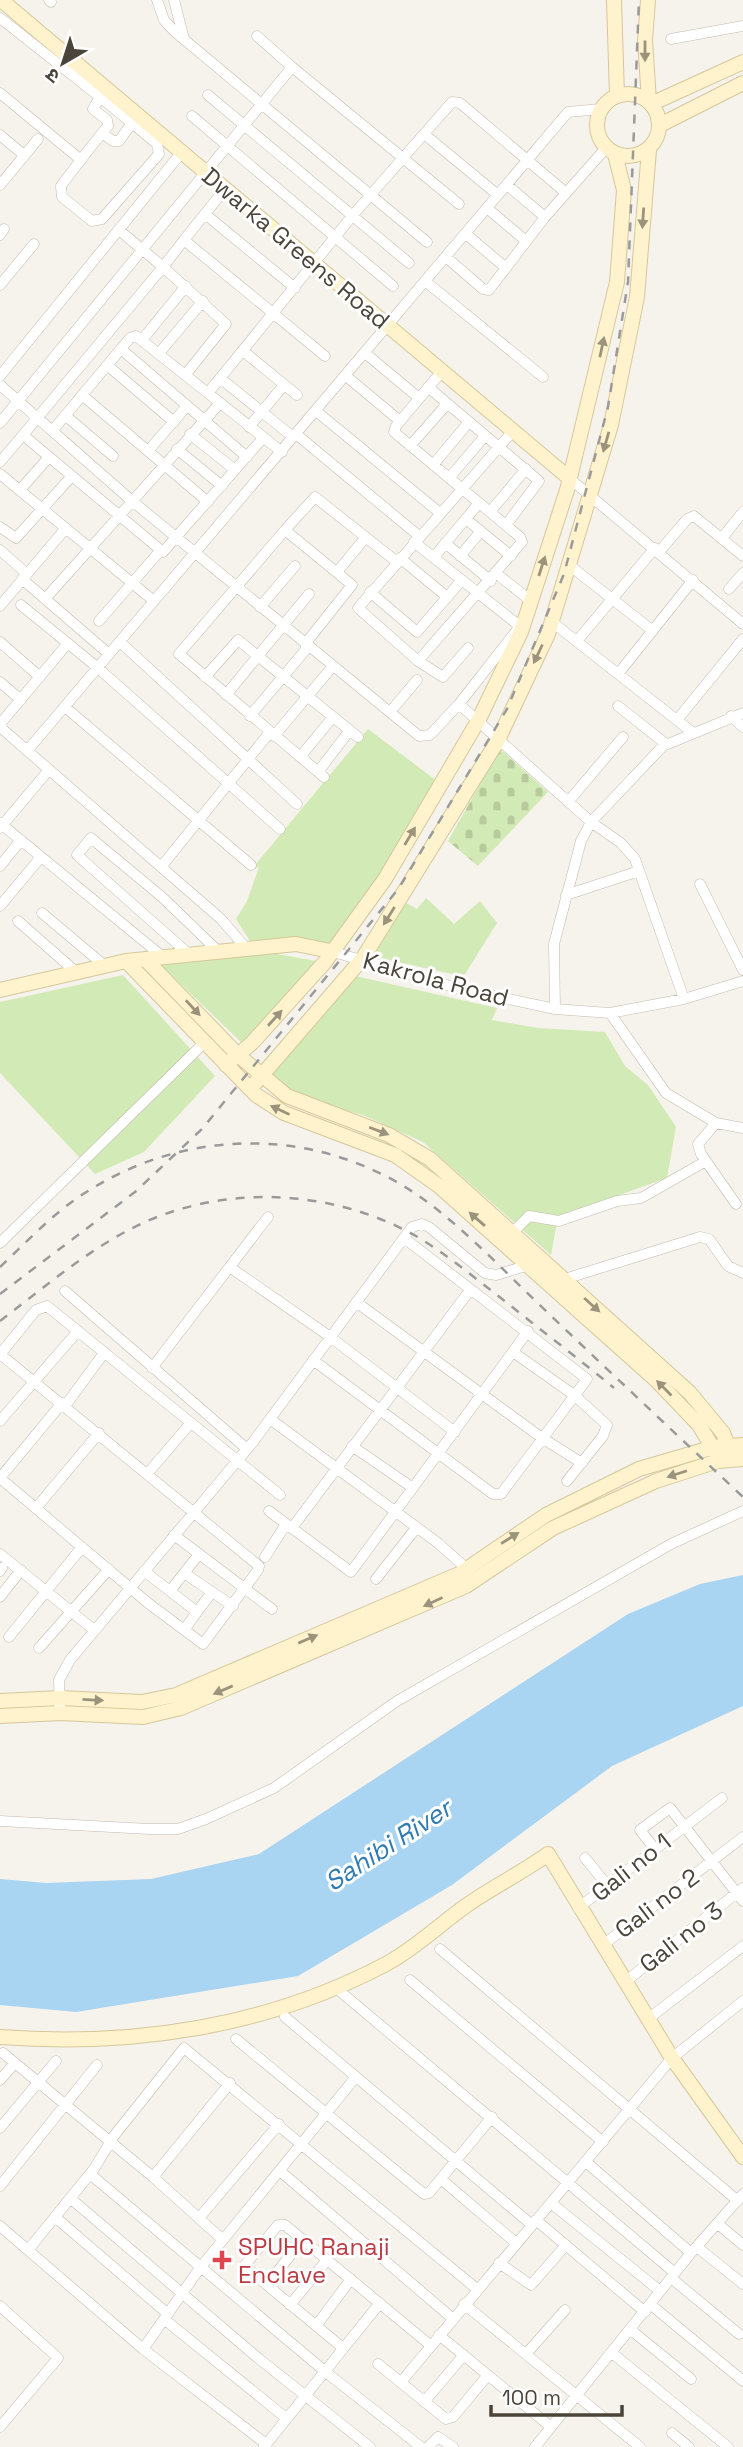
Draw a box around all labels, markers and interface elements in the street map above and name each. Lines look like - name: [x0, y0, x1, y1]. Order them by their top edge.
- north arrow: [28, 28, 98, 98]
- one-way arrow: [639, 40, 651, 62]
- text: उ: [40, 62, 65, 89]
- street label: Dwarka Greens Road: [196, 160, 396, 336]
- one-way arrow: [637, 207, 648, 229]
- one-way arrow: [597, 336, 608, 358]
- one-way arrow: [601, 432, 611, 453]
- one-way arrow: [538, 556, 548, 577]
- one-way arrow: [533, 644, 544, 665]
- one-way arrow: [404, 826, 417, 845]
- one-way arrow: [383, 906, 396, 925]
- street label: Kakrola Road: [360, 945, 512, 1013]
- one-way arrow: [185, 999, 201, 1016]
- one-way arrow: [267, 1009, 283, 1027]
- one-way arrow: [270, 1104, 290, 1116]
- one-way arrow: [368, 1126, 389, 1137]
- one-way arrow: [468, 1211, 486, 1227]
- one-way arrow: [583, 1297, 601, 1313]
- one-way arrow: [656, 1380, 672, 1397]
- one-way arrow: [666, 1469, 687, 1480]
- one-way arrow: [501, 1531, 520, 1544]
- one-way arrow: [423, 1596, 443, 1608]
- one-way arrow: [298, 1634, 319, 1645]
- one-way arrow: [213, 1685, 234, 1696]
- one-way arrow: [82, 1694, 104, 1705]
- water label: Sahibi River: [318, 1790, 461, 1899]
- street label: Gali no 1: [585, 1826, 677, 1908]
- street label: Gali no 2: [609, 1861, 705, 1945]
- street label: Gali no 3: [633, 1895, 729, 1979]
- place label: SPUHC Ranaji Enclave: [238, 2231, 390, 2290]
- marker: SPUHC Ranaji Enclave: [212, 2250, 232, 2270]
- scale bar: [491, 2374, 622, 2418]
- text: 100 m: [502, 2384, 561, 2411]

